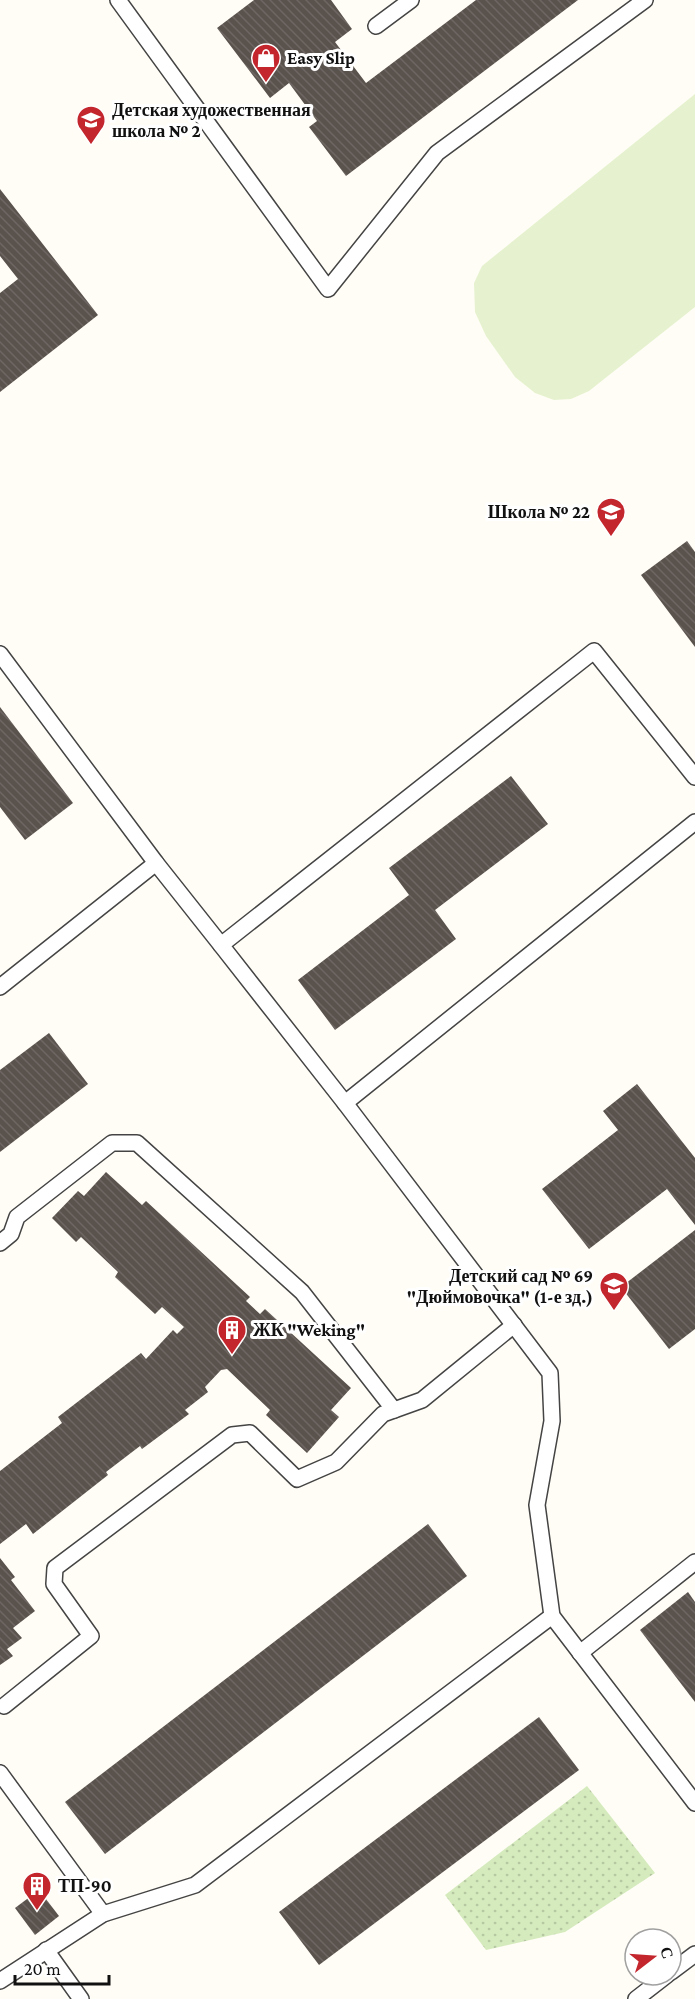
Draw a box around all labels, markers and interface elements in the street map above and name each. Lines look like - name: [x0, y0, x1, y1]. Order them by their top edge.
- shop icon: Easy Slip: [250, 42, 282, 84]
- place label: Easy Slip: [287, 48, 355, 68]
- place label: Детская художественная школа № 2: [112, 100, 311, 141]
- school or university icon: Детская художественная школа № 2: [75, 104, 107, 146]
- school or university icon: Школа № 22: [595, 496, 627, 538]
- place label: Школа № 22: [488, 502, 590, 522]
- place label: Детский сад № 69 "Дюймовочка" (1-е зд.): [407, 1266, 593, 1308]
- school or university icon: Детский сад № 69 "Дюймовочка" (1-е зд.): [598, 1270, 630, 1312]
- building icon: ЖК "Weking": [216, 1314, 248, 1356]
- place label: ЖК "Weking": [253, 1320, 365, 1340]
- building icon: ТП-90: [21, 1870, 53, 1912]
- place label: ТП-90: [58, 1876, 112, 1896]
- north arrow: [623, 1927, 683, 1987]
- text: С: [657, 1945, 677, 1961]
- scale bar: [15, 1948, 110, 1986]
- text: 20 m: [24, 1959, 61, 1979]

